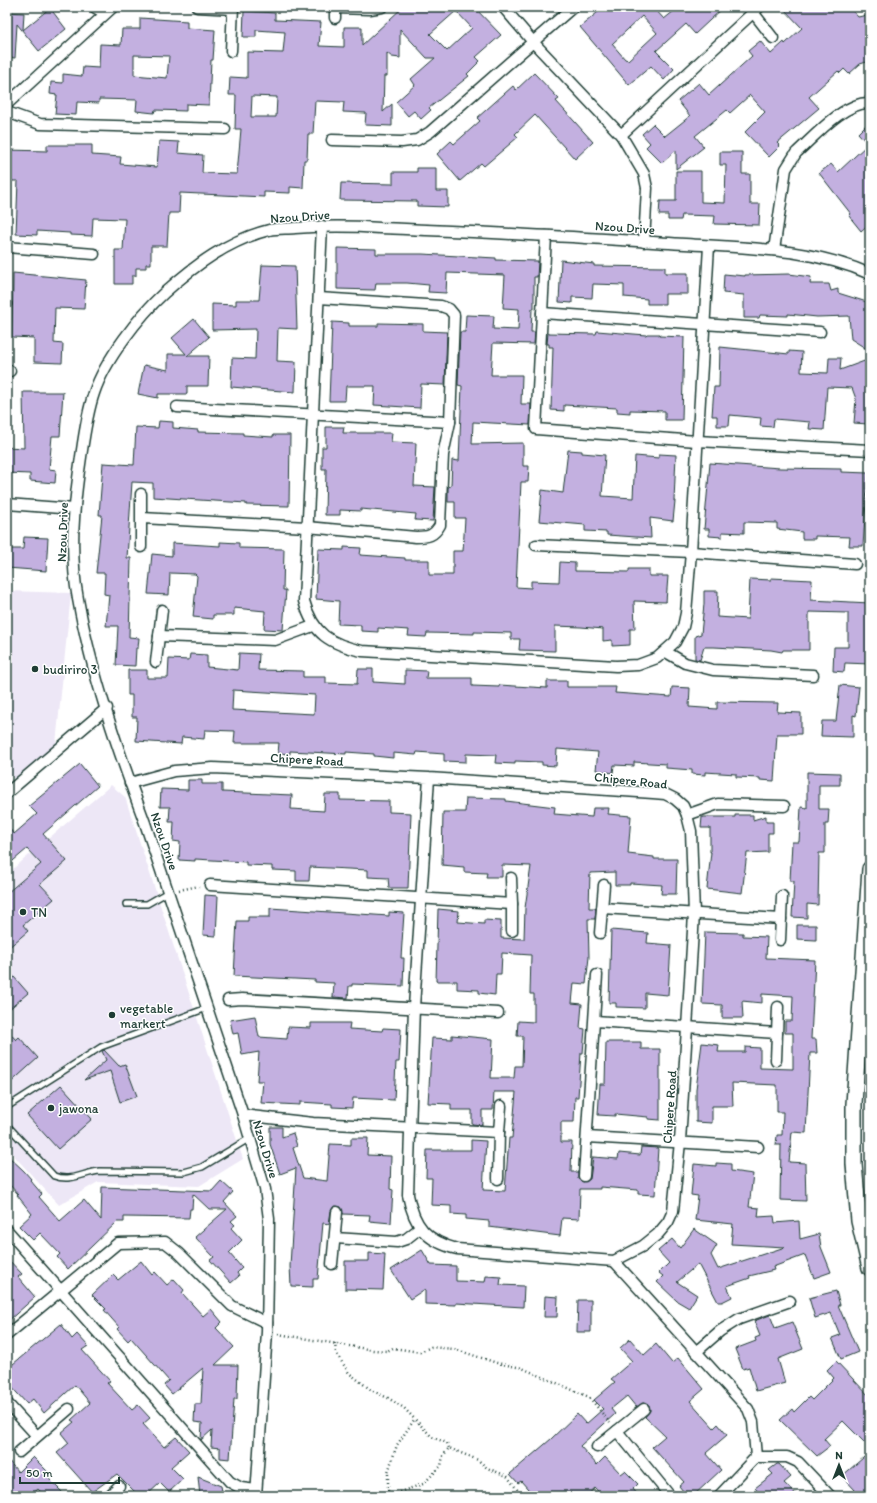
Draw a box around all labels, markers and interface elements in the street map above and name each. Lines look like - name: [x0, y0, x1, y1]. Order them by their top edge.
- street label: Nzou Drive: [270, 207, 331, 226]
- street label: Nzou Drive: [594, 218, 655, 237]
- street label: Nzou Drive: [54, 502, 71, 562]
- place label: budiriro 3: [43, 662, 98, 677]
- marker: budiriro 3: [30, 664, 40, 674]
- street label: Chipere Road: [270, 750, 344, 769]
- street label: Chipere Road: [594, 769, 668, 792]
- street label: Nzou Drive: [148, 810, 181, 872]
- place label: TN: [31, 905, 47, 920]
- marker: TN: [18, 907, 28, 917]
- place label: vegetable markert: [120, 1001, 173, 1031]
- marker: vegetable markert: [107, 1010, 117, 1020]
- street label: Chipere Road: [659, 1070, 680, 1144]
- place label: jawona: [58, 1101, 99, 1116]
- marker: jawona: [46, 1103, 56, 1113]
- street label: Nzou Drive: [250, 1118, 281, 1180]
- north arrow: [819, 1445, 859, 1485]
- text: N: [835, 1449, 843, 1462]
- scale bar: [20, 1459, 119, 1485]
- text: 50 m: [26, 1466, 52, 1480]

